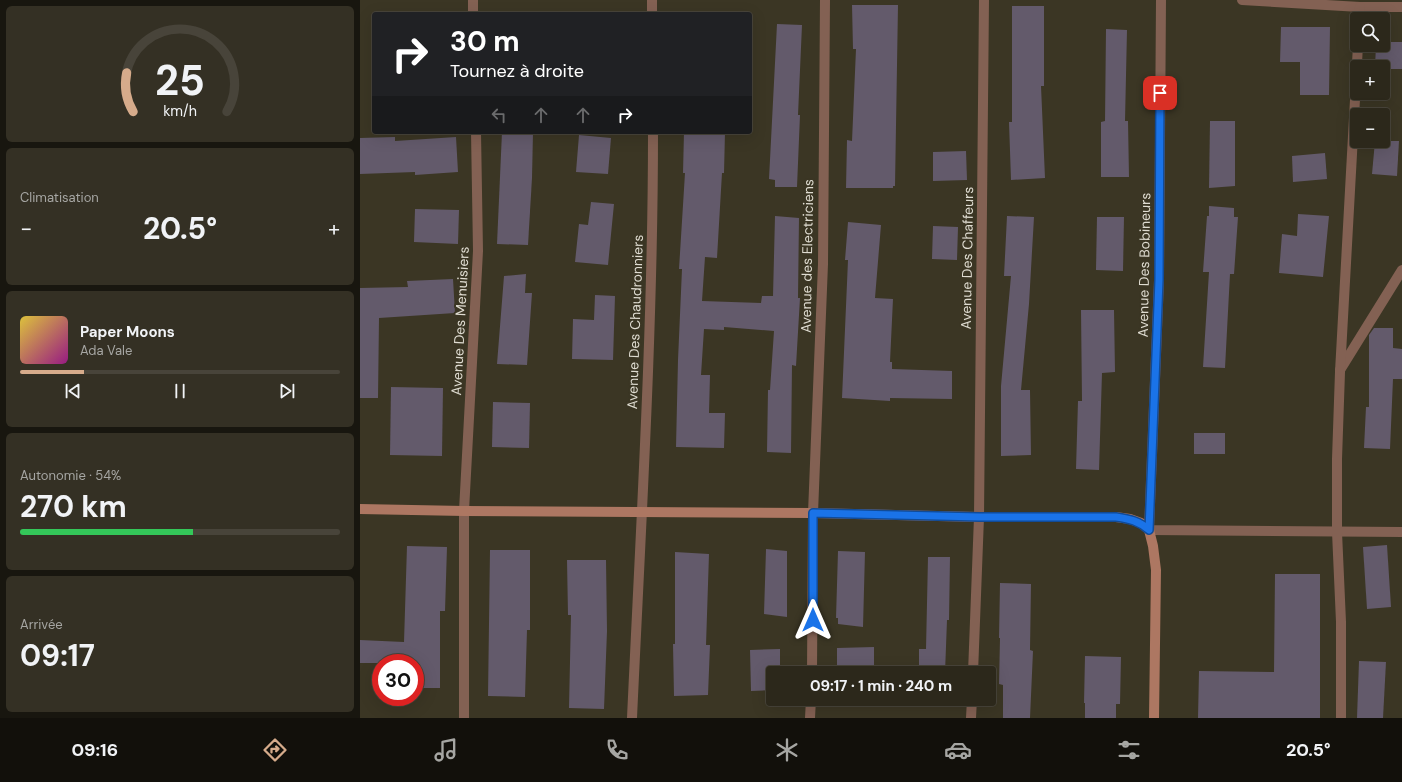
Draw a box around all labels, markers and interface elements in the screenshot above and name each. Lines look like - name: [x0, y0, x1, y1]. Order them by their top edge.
- map controls: [1350, 12, 1390, 148]
- button: search: [1350, 12, 1390, 52]
- text: 30 m: [450, 23, 520, 60]
- icon: right: [384, 28, 436, 80]
- text: 25: [155, 54, 205, 108]
- text: Tournez à droite: [450, 59, 584, 83]
- button: +: [1350, 60, 1390, 100]
- pin: [1143, 76, 1177, 110]
- icon: arrive: [1149, 82, 1171, 104]
- text: km/h: [163, 102, 197, 120]
- icon: left: [488, 104, 510, 126]
- icon: ahead: [530, 104, 552, 126]
- icon: ahead: [572, 104, 594, 126]
- icon: right: [614, 104, 636, 126]
- button: −: [1350, 108, 1390, 148]
- street label: Avenue des Electriciens: [797, 179, 817, 333]
- street label: Avenue Des Chaffeurs: [957, 186, 977, 330]
- text: Climatisation: [20, 189, 99, 206]
- street label: Avenue Des Bobineurs: [1134, 192, 1154, 338]
- text: 20.5°: [143, 209, 217, 248]
- text: −: [20, 214, 32, 243]
- text: +: [328, 214, 340, 243]
- street label: Avenue Des Chaudronniers: [623, 234, 647, 410]
- street label: Avenue Des Menuisiers: [447, 246, 473, 396]
- text: Paper Moons: [80, 322, 175, 342]
- text: Ada Vale: [80, 342, 132, 359]
- icon: previous: [62, 380, 84, 402]
- icon: pause: [169, 380, 191, 402]
- icon: next: [276, 380, 298, 402]
- text: Autonomie · 54%: [20, 467, 121, 484]
- text: 270 km: [20, 487, 127, 526]
- position arrow: [792, 599, 834, 641]
- text: Arrivée: [20, 616, 63, 633]
- text: 09:17: [20, 636, 95, 675]
- speed limit sign: 30: [372, 654, 424, 706]
- text: 09:17 · 1 min · 240 m: [810, 676, 952, 696]
- icon: directions: [261, 736, 289, 764]
- icon: music: [432, 736, 460, 764]
- icon: phone: [603, 736, 631, 764]
- icon: climate: [773, 736, 801, 764]
- icon: car: [944, 736, 972, 764]
- icon: filters: [1115, 736, 1143, 764]
- text: 09:16: [71, 738, 118, 762]
- text: 20.5°: [1286, 738, 1331, 762]

